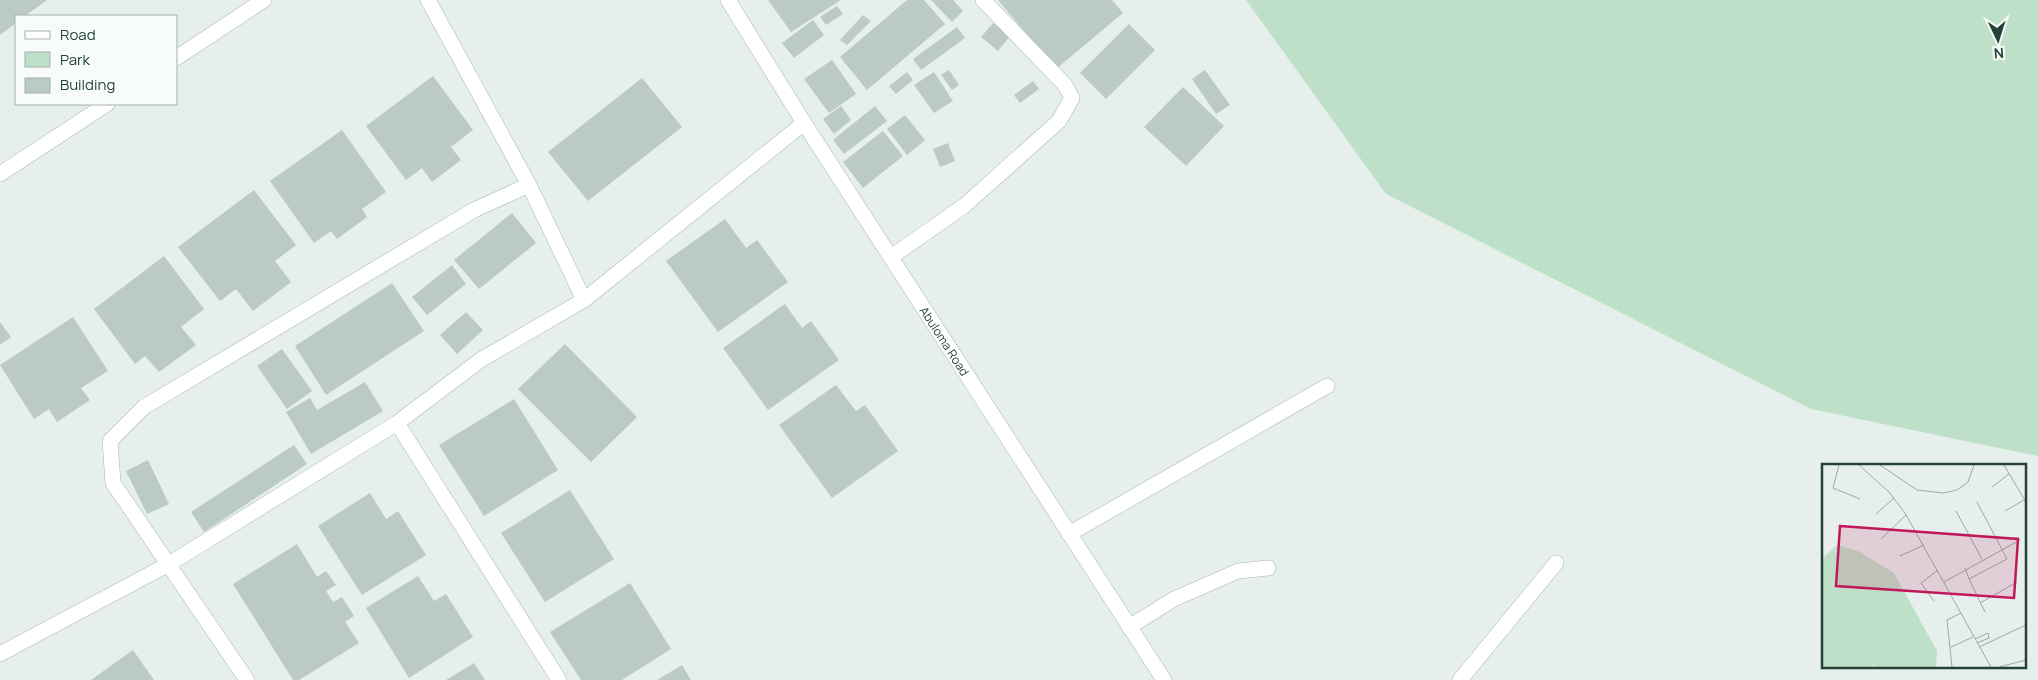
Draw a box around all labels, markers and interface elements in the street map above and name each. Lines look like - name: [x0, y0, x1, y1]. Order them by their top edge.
- legend: [15, 15, 178, 105]
- north arrow: [1973, 15, 2023, 65]
- text: Road: [60, 24, 96, 45]
- text: N: [1993, 44, 2005, 63]
- text: Park: [60, 49, 90, 70]
- text: Building: [60, 74, 115, 95]
- street label: Abuloma Road: [916, 303, 974, 379]
- inset map: [1822, 464, 2026, 668]

